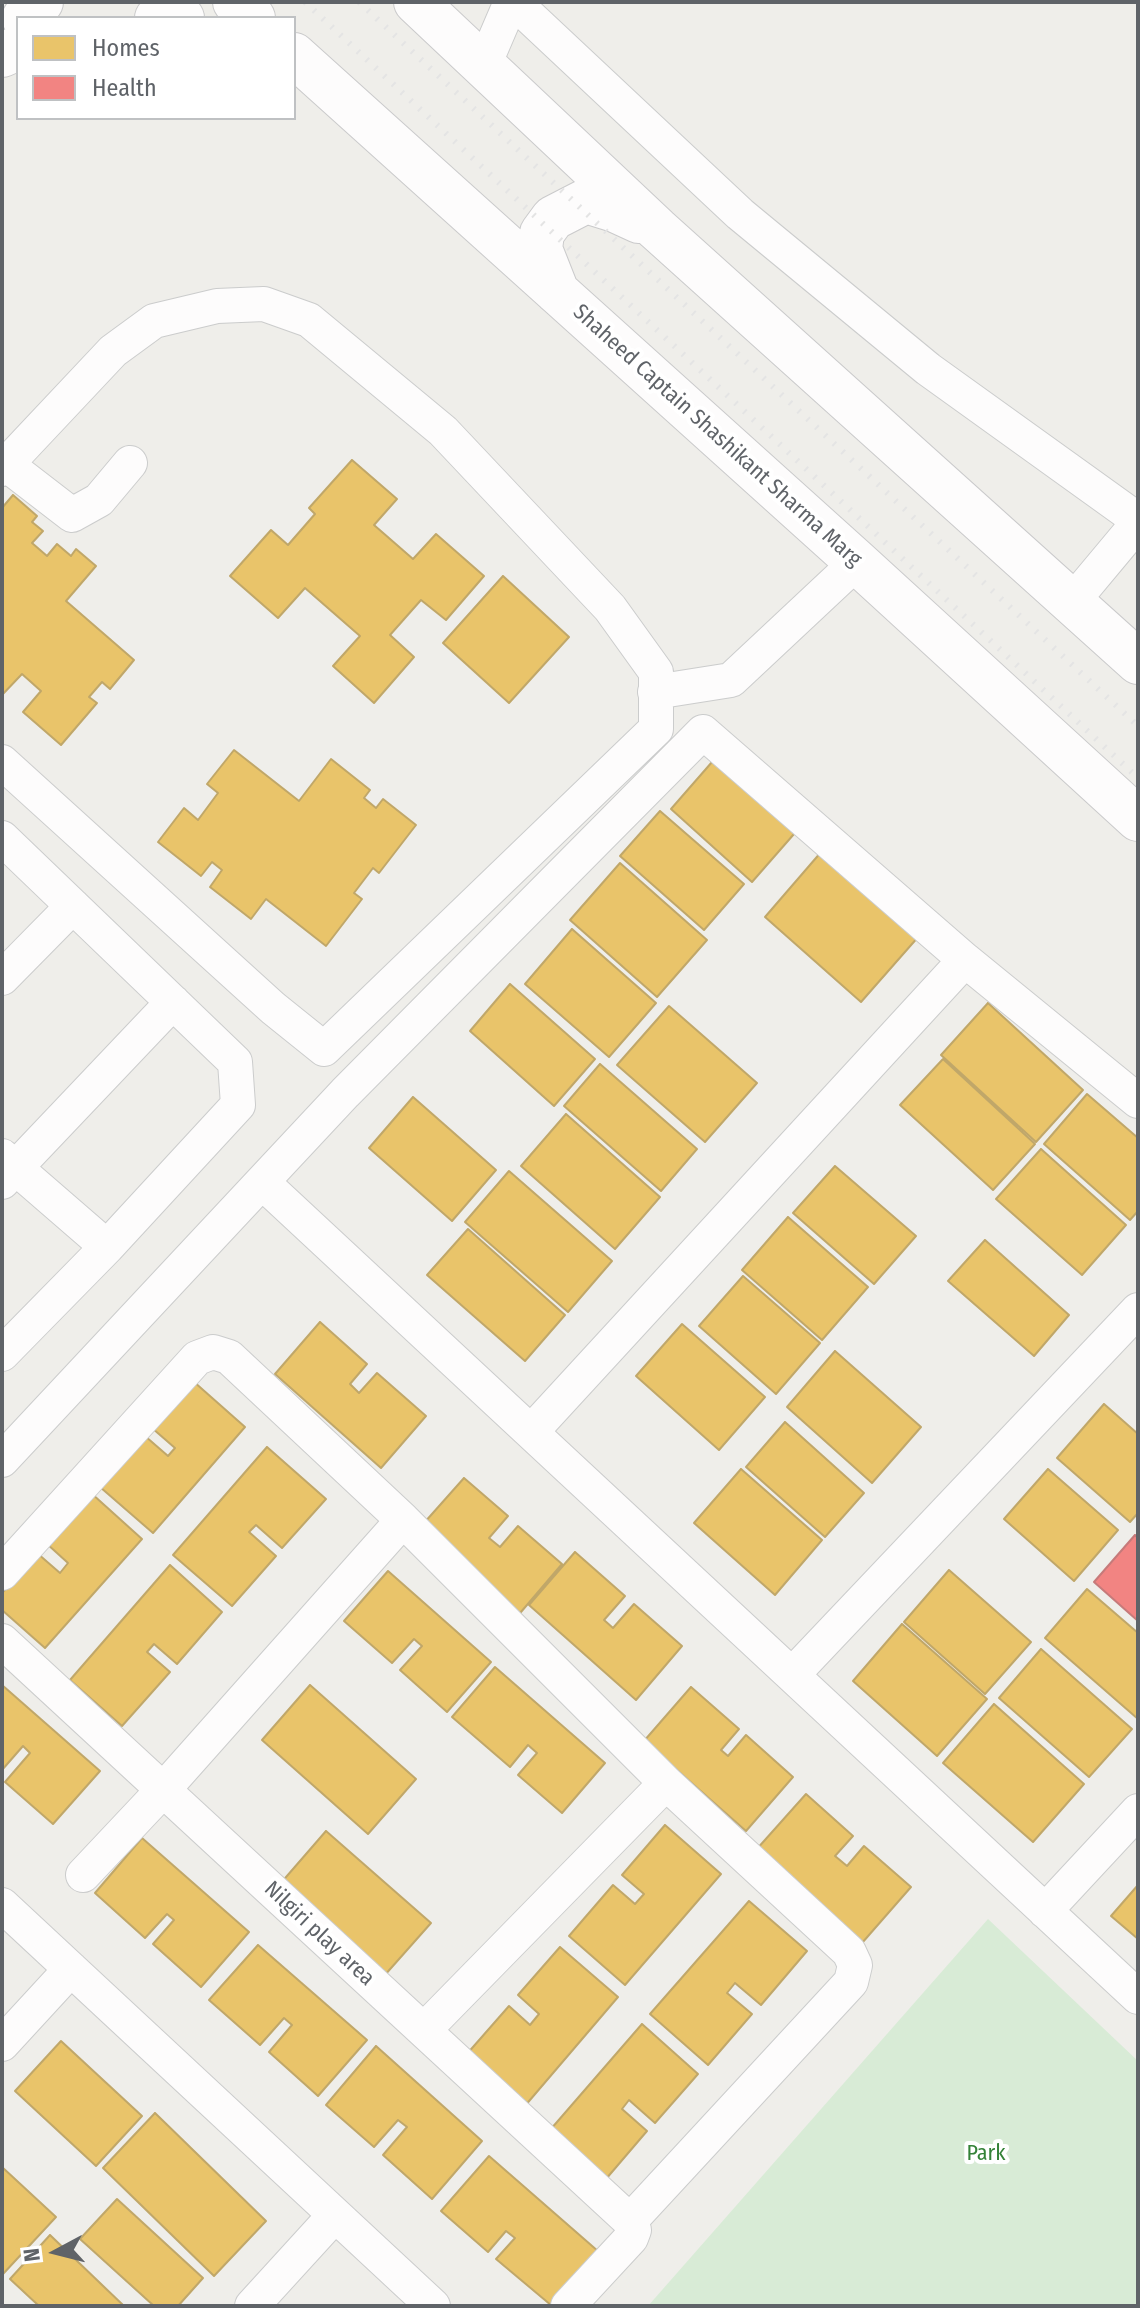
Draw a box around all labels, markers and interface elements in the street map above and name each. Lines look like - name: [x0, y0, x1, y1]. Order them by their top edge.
- legend: [16, 16, 296, 120]
- text: Homes: [92, 34, 160, 62]
- text: Health: [92, 74, 157, 102]
- street label: Shaheed Captain Shashikant Sharma Marg: [567, 299, 867, 573]
- street label: Nilgiri play area: [258, 1876, 380, 1992]
- park label: Park: [966, 2141, 1006, 2167]
- north arrow: [16, 2212, 96, 2292]
- text: N: [17, 2247, 46, 2263]

